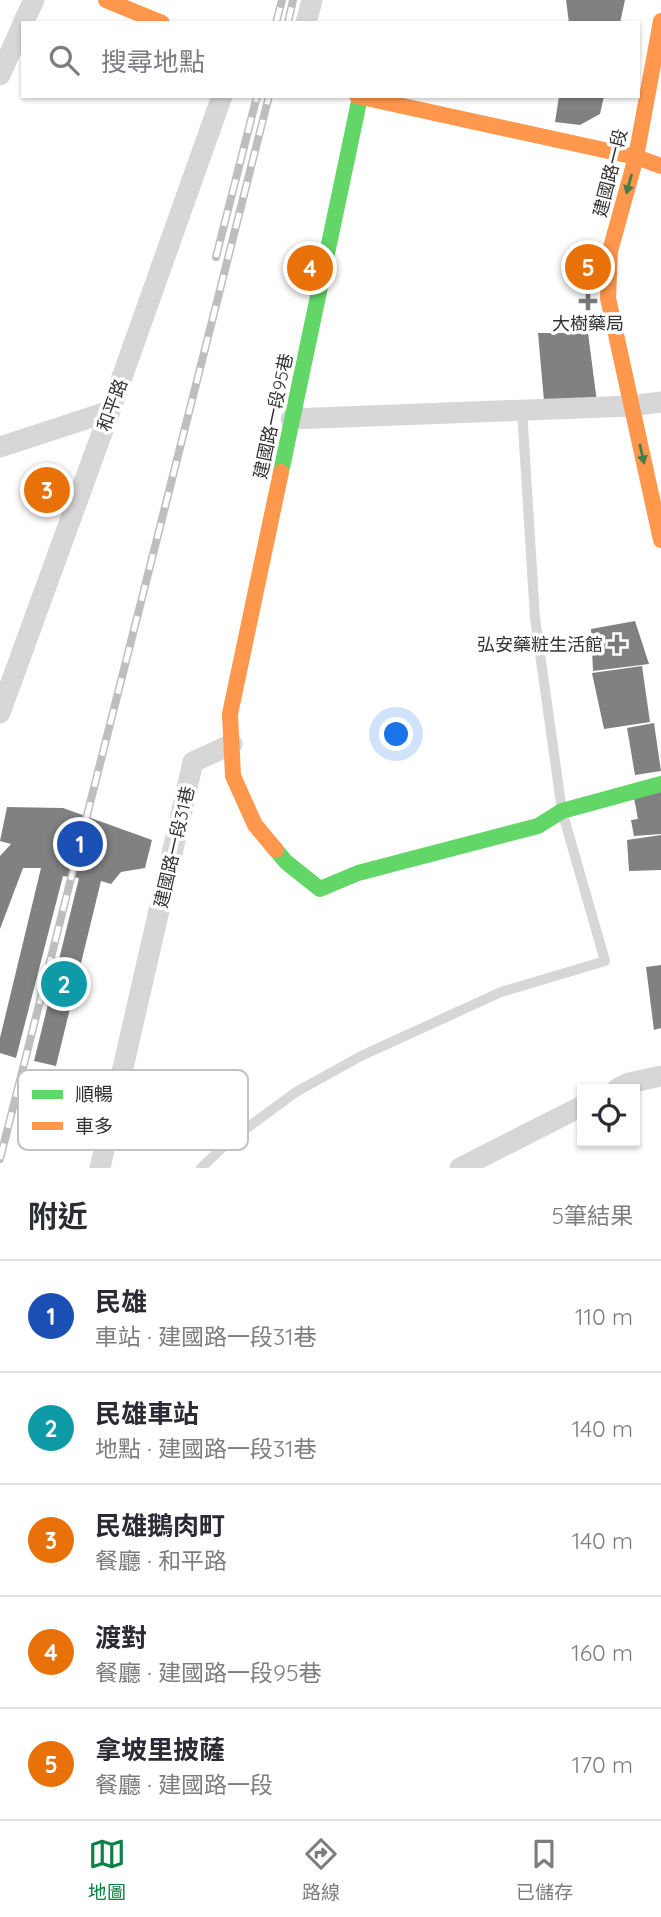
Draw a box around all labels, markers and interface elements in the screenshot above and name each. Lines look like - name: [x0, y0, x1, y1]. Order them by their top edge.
- search box: [21, 21, 640, 98]
- icon: search: [45, 41, 83, 79]
- text: 搜尋地點: [101, 45, 205, 78]
- street label: 建國路一段: [588, 127, 632, 219]
- one-way arrow: [623, 174, 633, 195]
- pin: 5: [565, 241, 611, 293]
- pin: 4: [287, 242, 333, 294]
- marker: 大樹藥局: [580, 293, 596, 309]
- place label: 大樹藥局: [552, 312, 624, 335]
- street label: 建國路一段95巷: [248, 351, 298, 481]
- street label: 和平路: [92, 376, 132, 434]
- one-way arrow: [636, 443, 647, 465]
- pin: 3: [24, 464, 70, 516]
- place label: 弘安藥粧生活館: [477, 633, 603, 656]
- marker: 弘安藥粧生活館: [609, 636, 625, 652]
- your location: [379, 717, 413, 751]
- street label: 建國路一段31巷: [149, 784, 199, 910]
- pin: 1: [57, 818, 103, 870]
- pin: 2: [41, 958, 87, 1010]
- legend: [18, 1070, 248, 1150]
- text: 順暢: [75, 1082, 113, 1106]
- map controls: [577, 1084, 640, 1147]
- button: locate: [577, 1084, 640, 1147]
- text: 車多: [75, 1114, 113, 1138]
- text: 附近: [28, 1197, 88, 1235]
- text: 5筆結果: [551, 1201, 633, 1230]
- text: 民雄: [95, 1285, 147, 1318]
- text: 1: [47, 1302, 55, 1331]
- text: 110 m: [575, 1302, 633, 1331]
- text: 車站 · 建國路一段31巷: [95, 1322, 317, 1351]
- text: 民雄車站: [95, 1397, 199, 1430]
- text: 2: [44, 1414, 58, 1443]
- text: 140 m: [572, 1414, 633, 1443]
- text: 地點 · 建國路一段31巷: [95, 1434, 317, 1463]
- text: 民雄鵝肉町: [95, 1509, 225, 1542]
- text: 3: [45, 1526, 57, 1555]
- text: 140 m: [572, 1526, 633, 1555]
- text: 餐廳 · 和平路: [95, 1546, 227, 1575]
- text: 渡對: [95, 1621, 147, 1654]
- text: 4: [44, 1638, 58, 1667]
- text: 160 m: [571, 1638, 633, 1667]
- text: 餐廳 · 建國路一段95巷: [95, 1658, 321, 1687]
- text: 拿坡里披薩: [95, 1733, 225, 1766]
- text: 5: [44, 1750, 58, 1779]
- text: 170 m: [572, 1750, 633, 1779]
- text: 餐廳 · 建國路一段: [95, 1770, 273, 1799]
- tab: 地圖: [88, 1835, 126, 1904]
- tab: 路線: [302, 1835, 340, 1904]
- tab: 已儲存: [516, 1835, 573, 1904]

